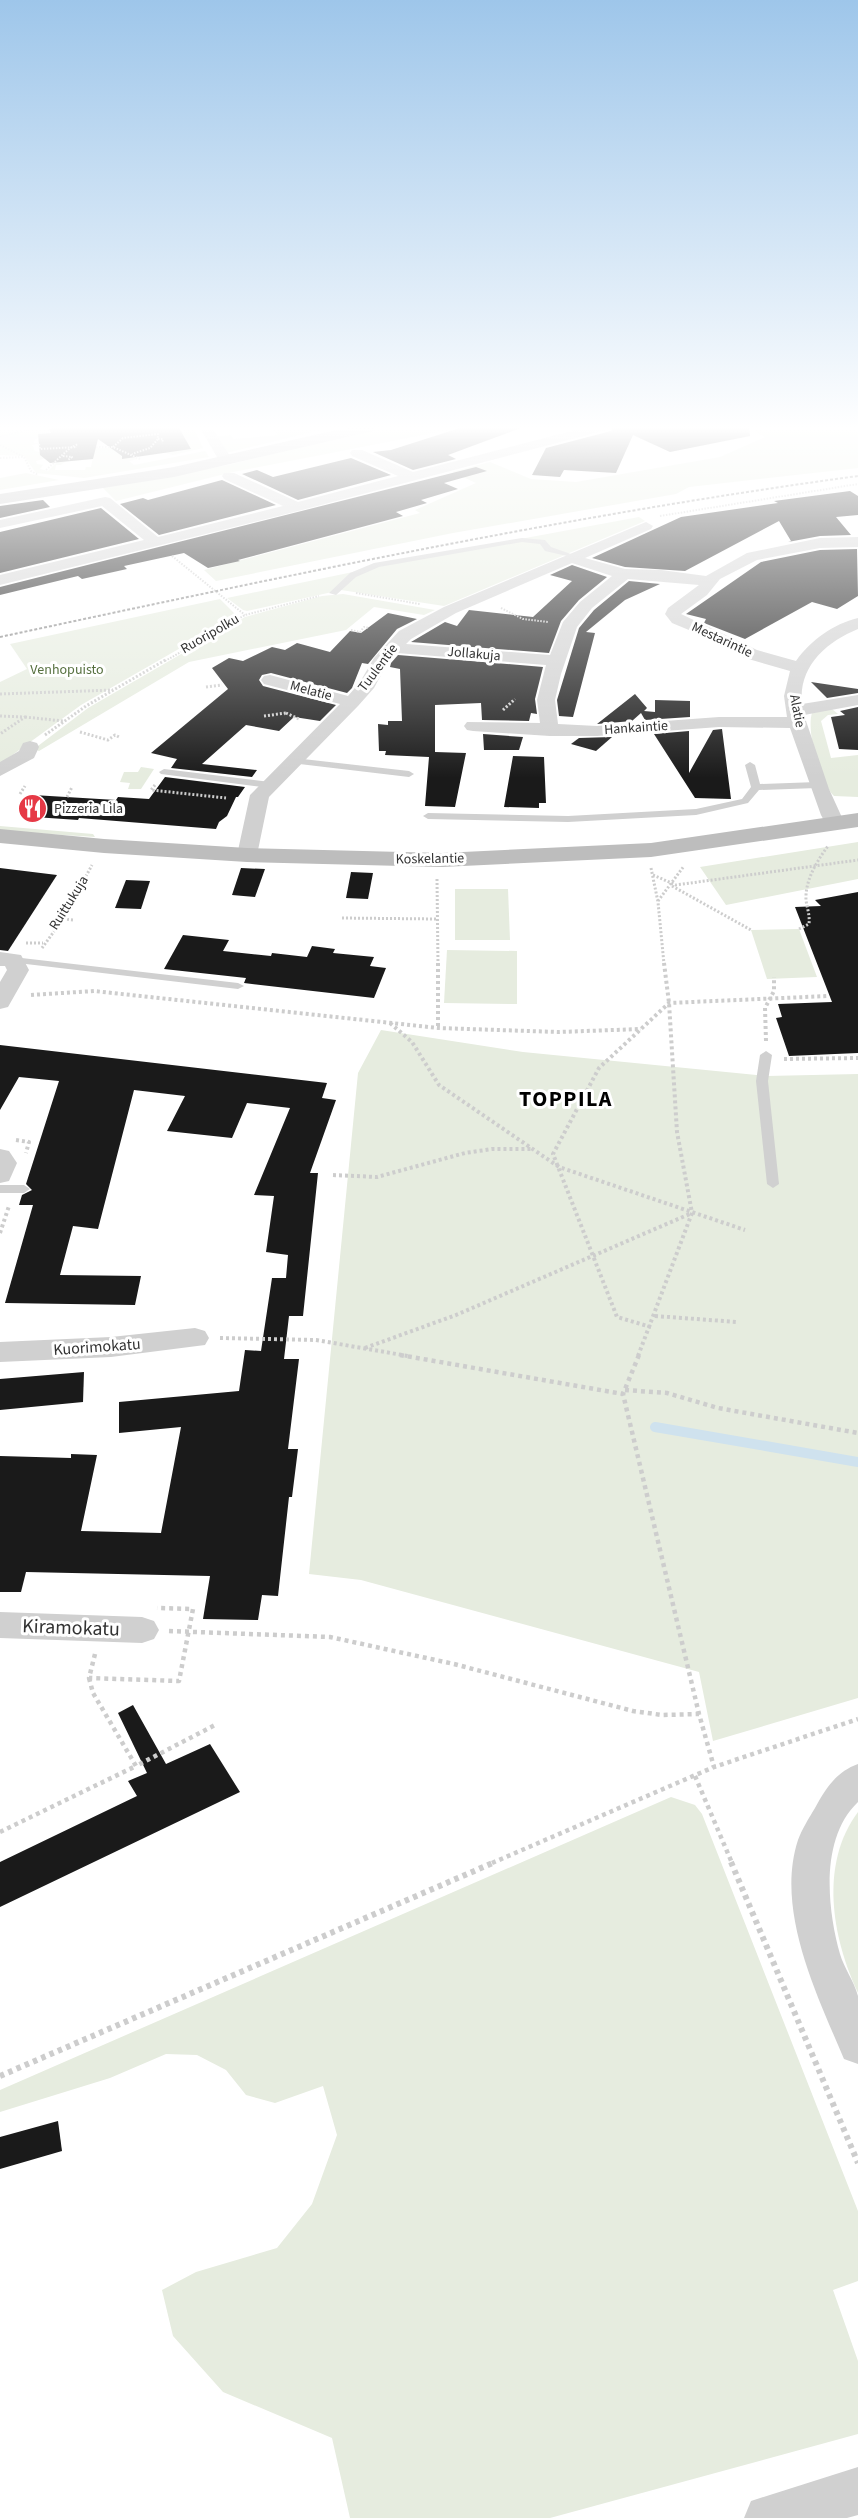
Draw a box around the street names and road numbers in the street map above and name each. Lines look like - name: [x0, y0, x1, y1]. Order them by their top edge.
- street label: Ruoripolku: [177, 609, 243, 659]
- street label: Mestarintie: [688, 617, 756, 663]
- street label: Tuulentie: [353, 640, 403, 696]
- street label: Jollakuja: [447, 642, 501, 666]
- street label: Melatie: [288, 676, 334, 706]
- street label: Alatie: [784, 693, 810, 729]
- street label: Hankaintie: [603, 716, 669, 740]
- street label: Koskelantie: [396, 848, 464, 870]
- street label: Ruittukuja: [44, 872, 94, 934]
- street label: Kuorimokatu: [53, 1333, 141, 1361]
- street label: Kiramokatu: [22, 1612, 120, 1644]

